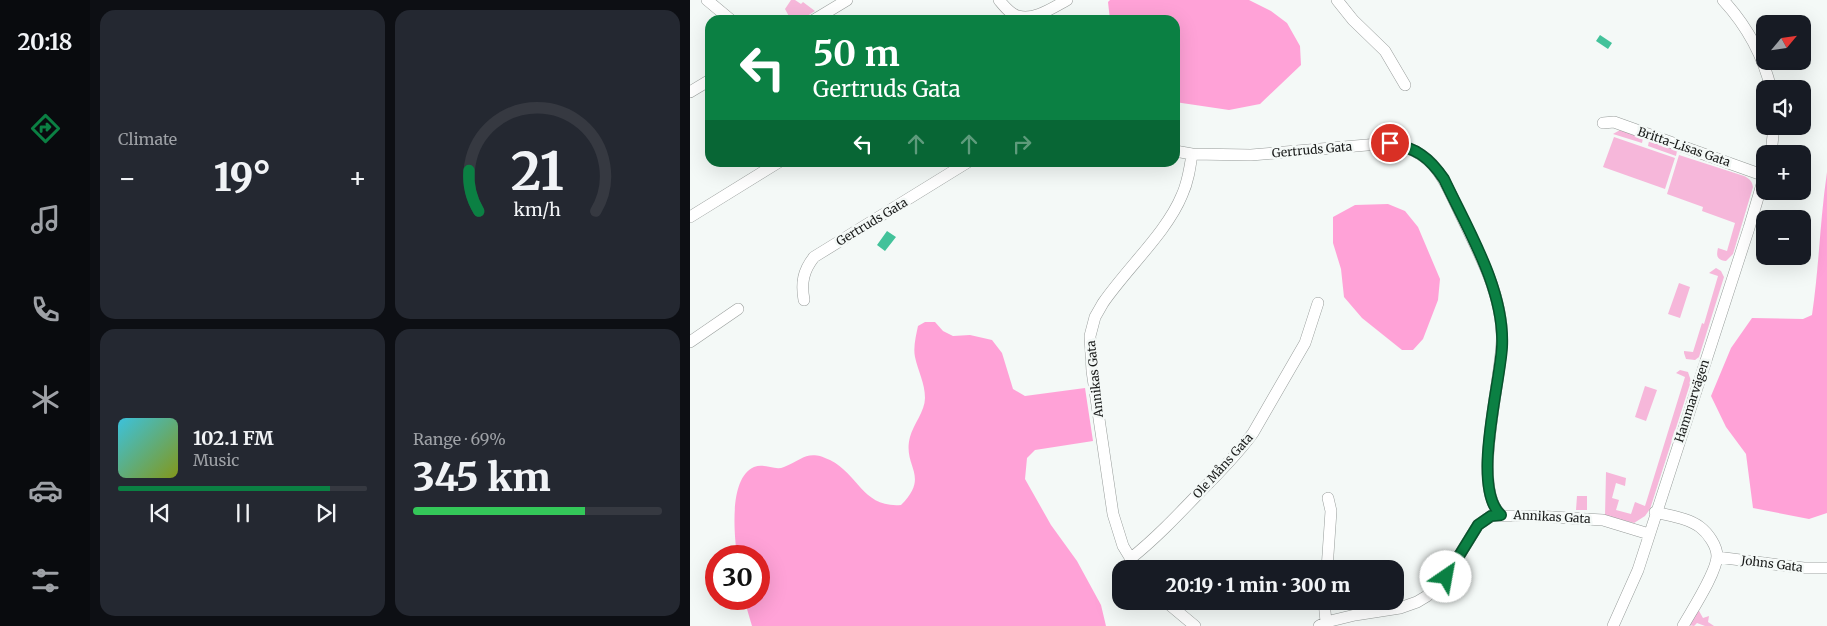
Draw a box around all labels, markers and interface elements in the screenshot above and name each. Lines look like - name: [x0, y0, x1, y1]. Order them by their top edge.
- north arrow: [1756, 15, 1811, 70]
- map controls: [1756, 15, 1811, 265]
- text: 20:18: [17, 28, 73, 56]
- text: 50 m: [813, 32, 900, 76]
- icon: left: [730, 35, 795, 100]
- text: Gertruds Gata: [813, 75, 961, 103]
- button: sound: [1756, 80, 1811, 135]
- icon: directions: [28, 111, 63, 146]
- pin: [1369, 122, 1411, 164]
- street label: Britta-Lisas Gata: [1636, 124, 1733, 170]
- text: Climate: [118, 129, 177, 149]
- icon: arrive: [1376, 129, 1404, 157]
- icon: left: [849, 130, 877, 158]
- icon: ahead: [902, 130, 930, 158]
- icon: ahead: [955, 130, 983, 158]
- icon: right: [1008, 130, 1036, 158]
- street label: Gertruds Gata: [1271, 138, 1353, 160]
- text: 21: [511, 139, 564, 204]
- button: +: [1756, 145, 1811, 200]
- text: 19°: [214, 154, 271, 201]
- text: −: [118, 160, 137, 196]
- text: +: [348, 160, 367, 196]
- street label: Gertruds Gata: [833, 194, 911, 249]
- text: km/h: [514, 198, 561, 221]
- icon: music: [28, 202, 63, 237]
- button: −: [1756, 210, 1811, 265]
- icon: phone: [28, 292, 63, 327]
- street label: Annikas Gata: [1083, 339, 1106, 419]
- street label: Hammarvägen: [1671, 357, 1712, 444]
- icon: climate: [28, 382, 63, 417]
- text: 102.1 FM: [193, 426, 274, 450]
- text: Range · 69%: [413, 429, 506, 449]
- street label: Ole Måns Gata: [1189, 430, 1256, 501]
- text: Music: [193, 450, 239, 470]
- text: 345 km: [413, 454, 551, 501]
- icon: car: [28, 473, 63, 508]
- icon: previous: [146, 499, 174, 527]
- icon: pause: [229, 499, 257, 527]
- icon: next: [312, 499, 340, 527]
- street label: Annikas Gata: [1512, 507, 1592, 526]
- speed limit sign: 30: [705, 545, 770, 610]
- position arrow: [1419, 550, 1471, 602]
- street label: Johns Gata: [1739, 552, 1804, 575]
- icon: filters: [28, 563, 63, 598]
- text: 20:19 · 1 min · 300 m: [1166, 573, 1350, 597]

